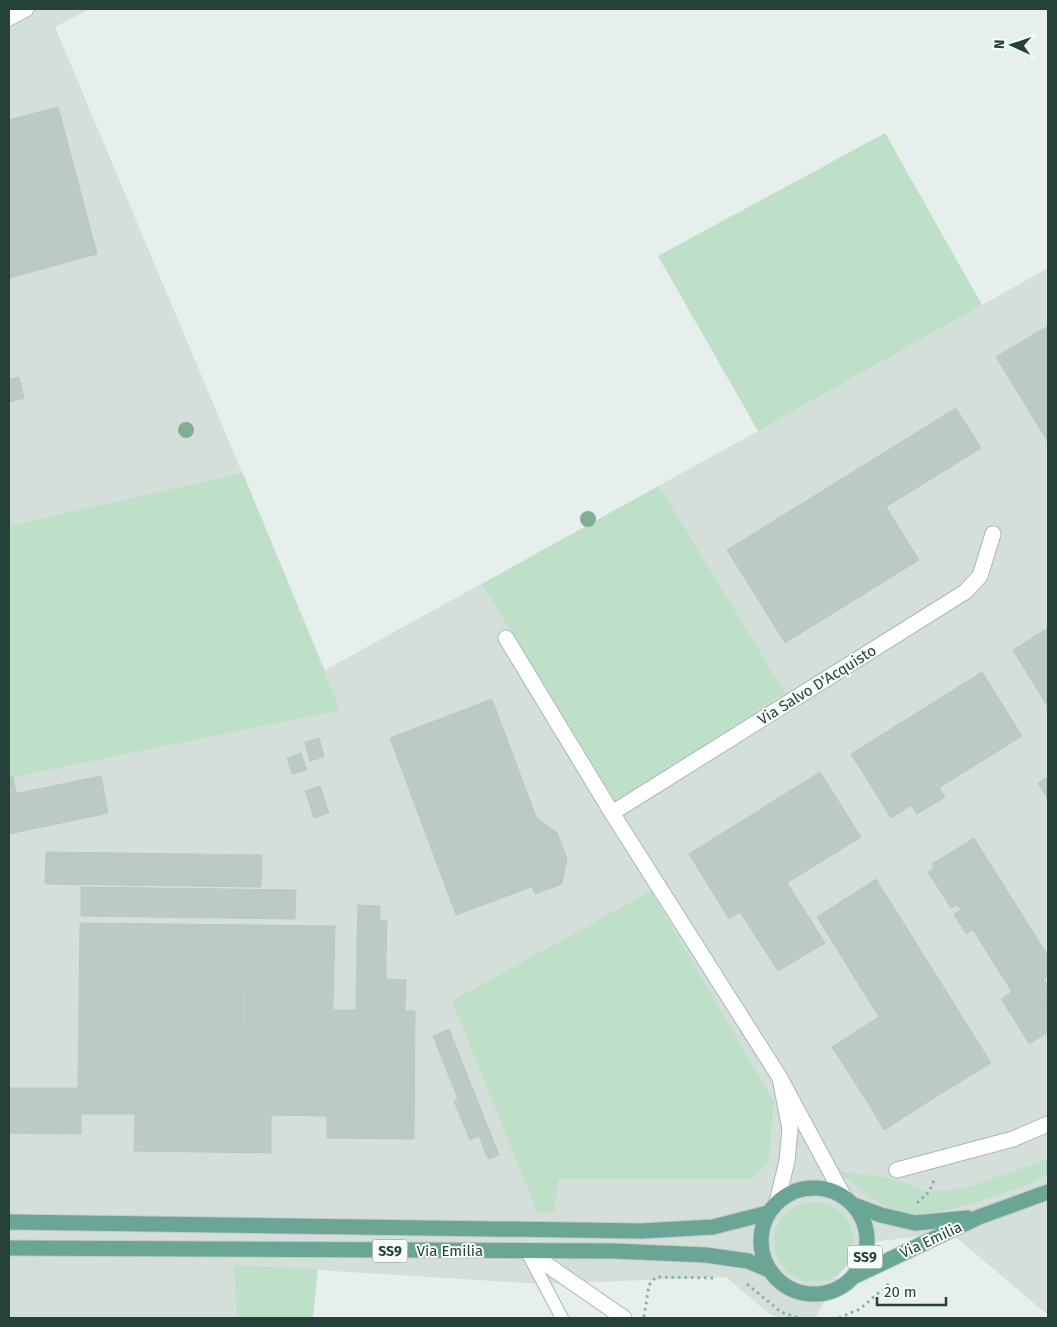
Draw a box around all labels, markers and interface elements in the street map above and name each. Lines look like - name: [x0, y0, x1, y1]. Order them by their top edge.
- north arrow: [987, 20, 1037, 70]
- text: N: [991, 39, 1008, 49]
- street label: Via Salvo D'Acquisto: [755, 641, 879, 729]
- street label: Via Emilia: [897, 1218, 965, 1262]
- road number: SS9: [372, 1240, 408, 1262]
- street label: Via Emilia: [417, 1242, 483, 1260]
- road number: SS9: [848, 1246, 882, 1268]
- scale bar: [877, 1274, 946, 1306]
- text: 20 m: [884, 1283, 917, 1301]

